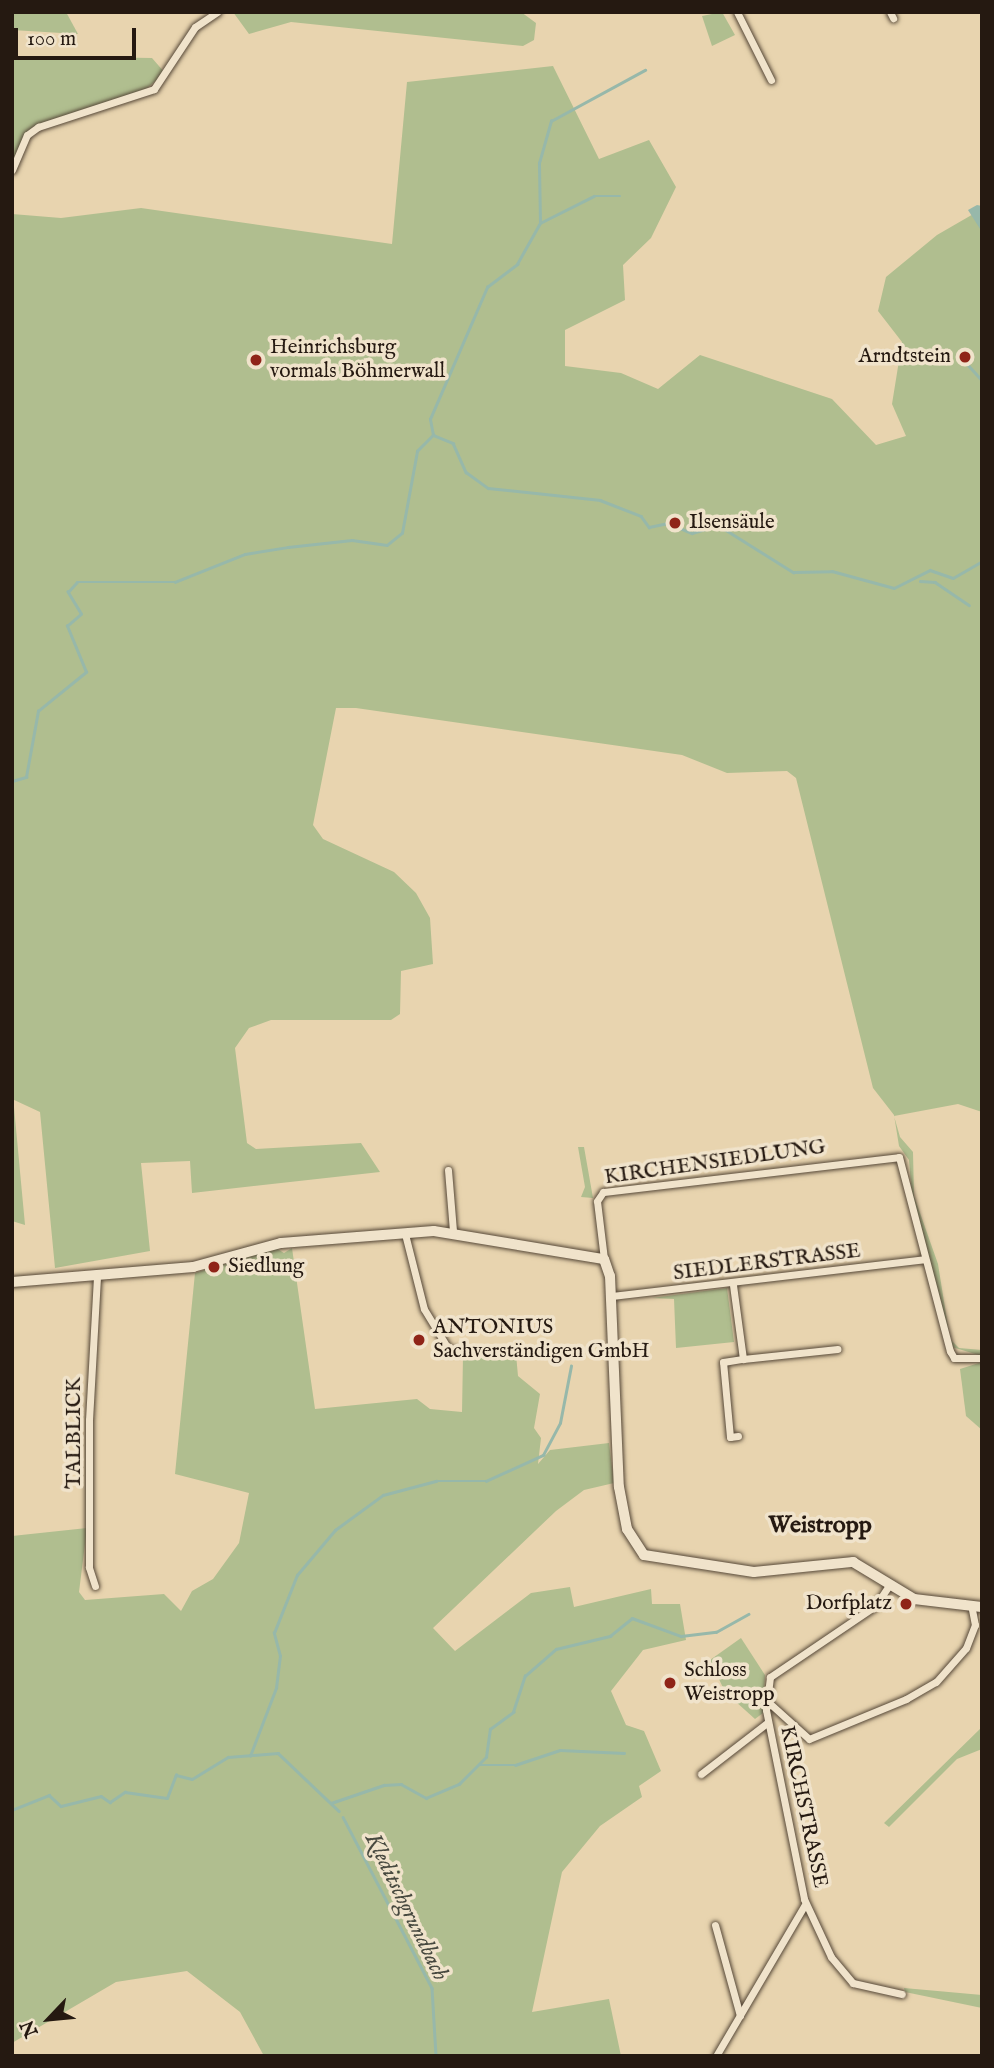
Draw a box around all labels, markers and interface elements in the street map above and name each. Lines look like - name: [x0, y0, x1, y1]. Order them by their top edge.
- scale bar: [18, 14, 140, 58]
- text: 100 m: [27, 26, 76, 53]
- place label: Heinrichsburg vormals Böhmerwall: [270, 335, 445, 385]
- place label: Arndtstein: [858, 344, 951, 370]
- marker: Arndtstein: [957, 349, 973, 365]
- marker: Heinrichsburg vormals Böhmerwall: [248, 352, 264, 368]
- place label: Ilsensäule: [689, 510, 775, 536]
- marker: Ilsensäule: [667, 515, 683, 531]
- street label: KIRCHENSIEDLUNG: [603, 1135, 827, 1191]
- street label: SIEDLERSTRASSE: [672, 1239, 862, 1287]
- place label: Siedlung: [228, 1254, 304, 1280]
- marker: Siedlung: [206, 1259, 222, 1275]
- place label: ANTONIUS Sachverständigen GmbH: [433, 1315, 650, 1365]
- marker: ANTONIUS Sachverständigen GmbH: [411, 1332, 427, 1348]
- street label: TALBLICK: [62, 1377, 88, 1489]
- district label: Weistropp: [768, 1512, 872, 1540]
- place label: Dorfplatz: [806, 1591, 892, 1617]
- marker: Dorfplatz: [898, 1596, 914, 1612]
- place label: Schloss Weistropp: [684, 1658, 775, 1708]
- marker: Schloss Weistropp: [662, 1675, 678, 1691]
- street label: KIRCHSTRASSE: [774, 1724, 832, 1890]
- water label: Kleditschgrundbach: [358, 1829, 454, 1985]
- north arrow: [14, 1984, 84, 2054]
- text: N: [16, 2016, 45, 2041]

